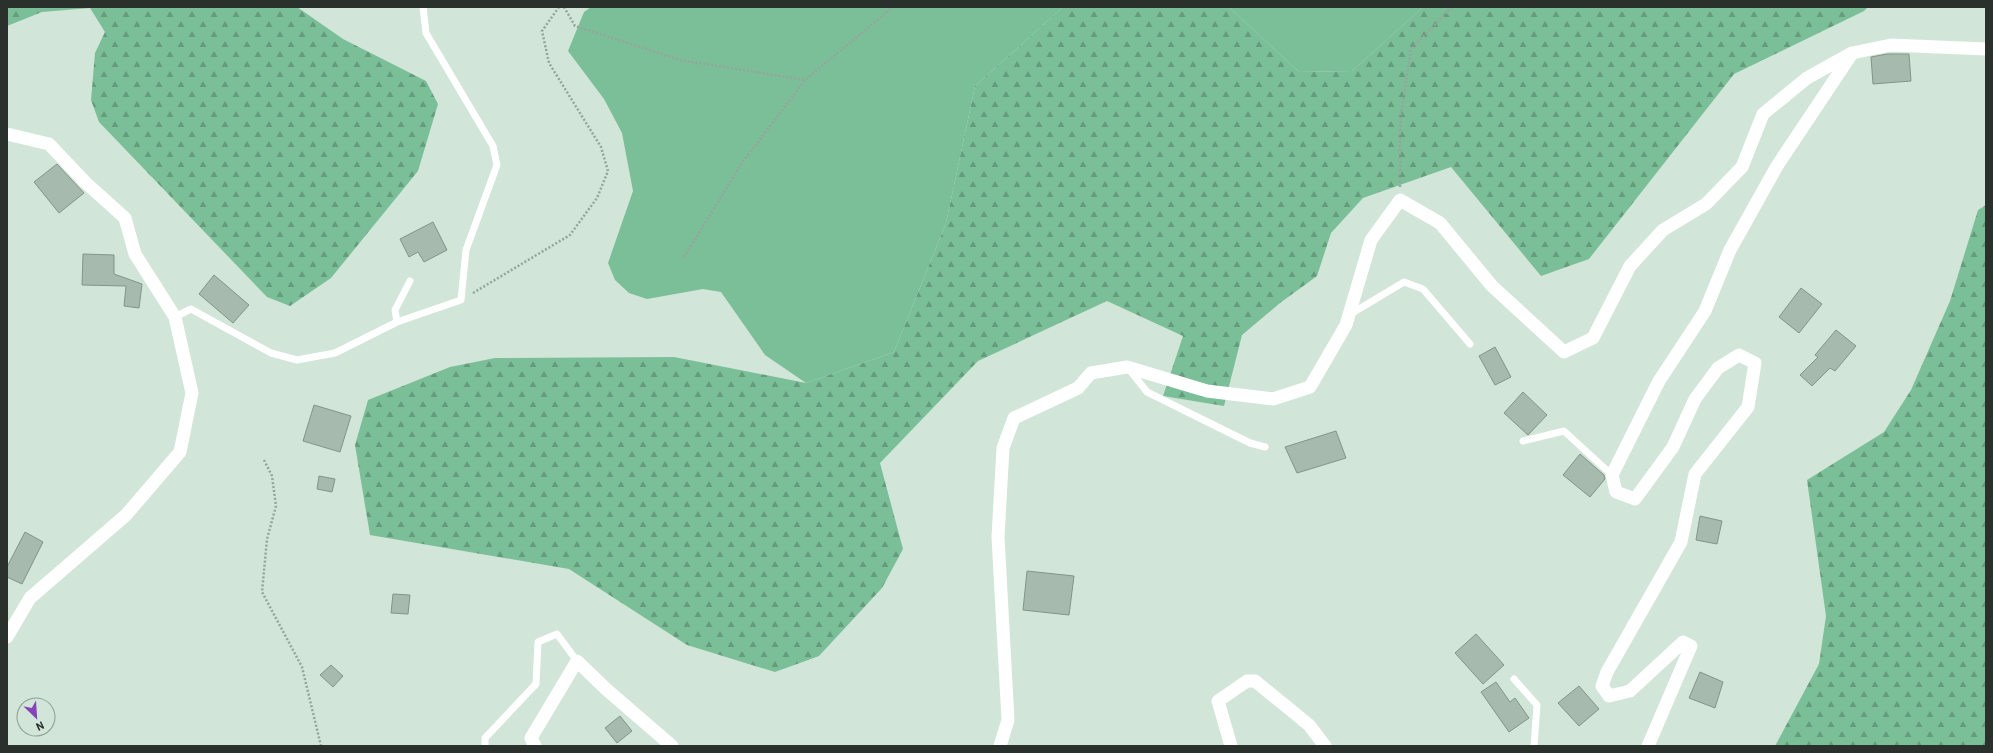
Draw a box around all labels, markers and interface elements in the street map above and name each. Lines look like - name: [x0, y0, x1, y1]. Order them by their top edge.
- north arrow: [16, 697, 56, 737]
- text: N: [34, 719, 47, 734]

